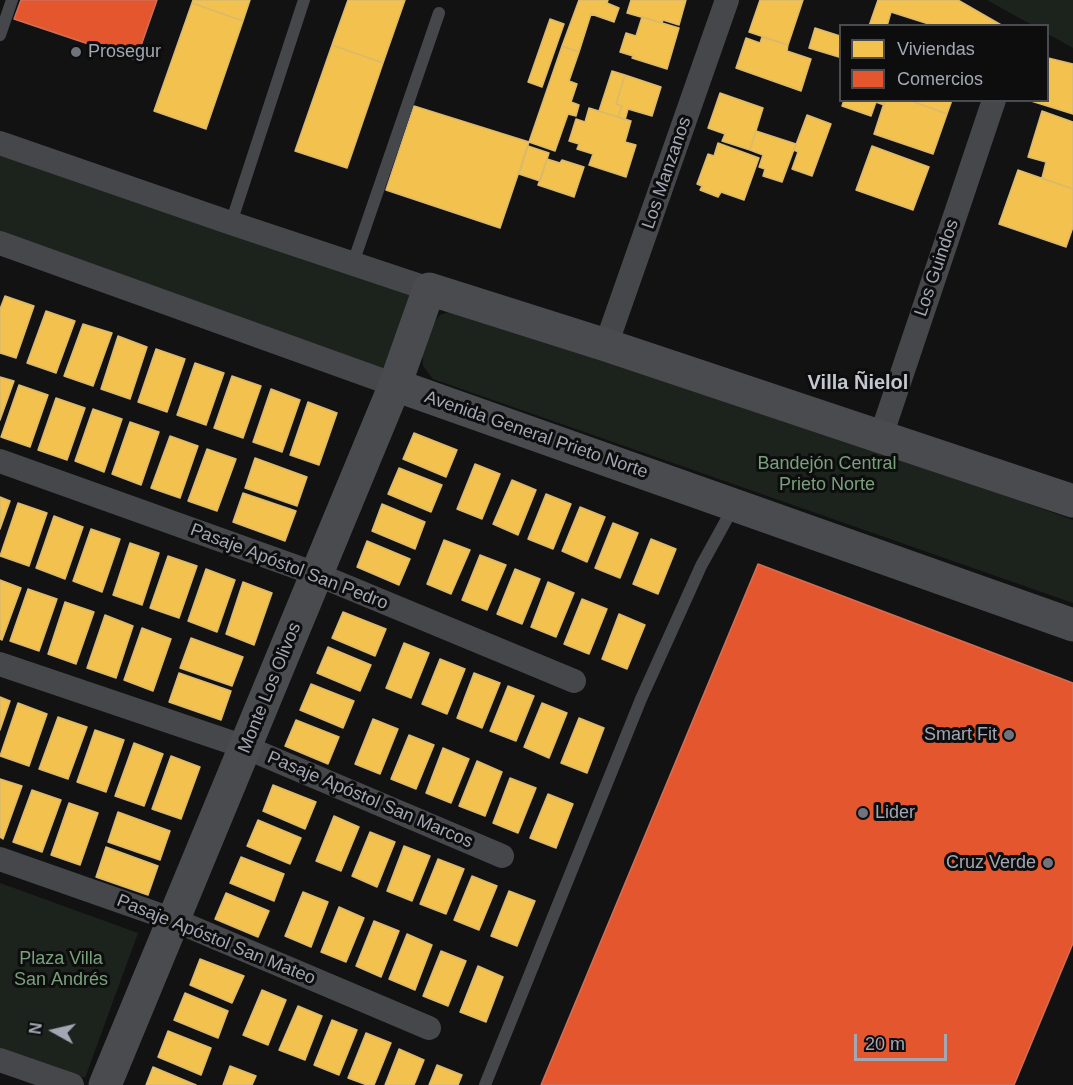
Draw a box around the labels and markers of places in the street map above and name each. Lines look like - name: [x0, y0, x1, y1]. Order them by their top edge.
- place label: Prosegur: [88, 41, 161, 63]
- marker: Prosegur: [69, 45, 83, 59]
- place label: Smart Fit: [924, 724, 997, 746]
- marker: Smart Fit: [1002, 728, 1016, 742]
- place label: Lider: [875, 802, 915, 824]
- marker: Lider: [856, 806, 870, 820]
- place label: Cruz Verde: [946, 852, 1036, 874]
- marker: Cruz Verde: [1041, 856, 1055, 870]

